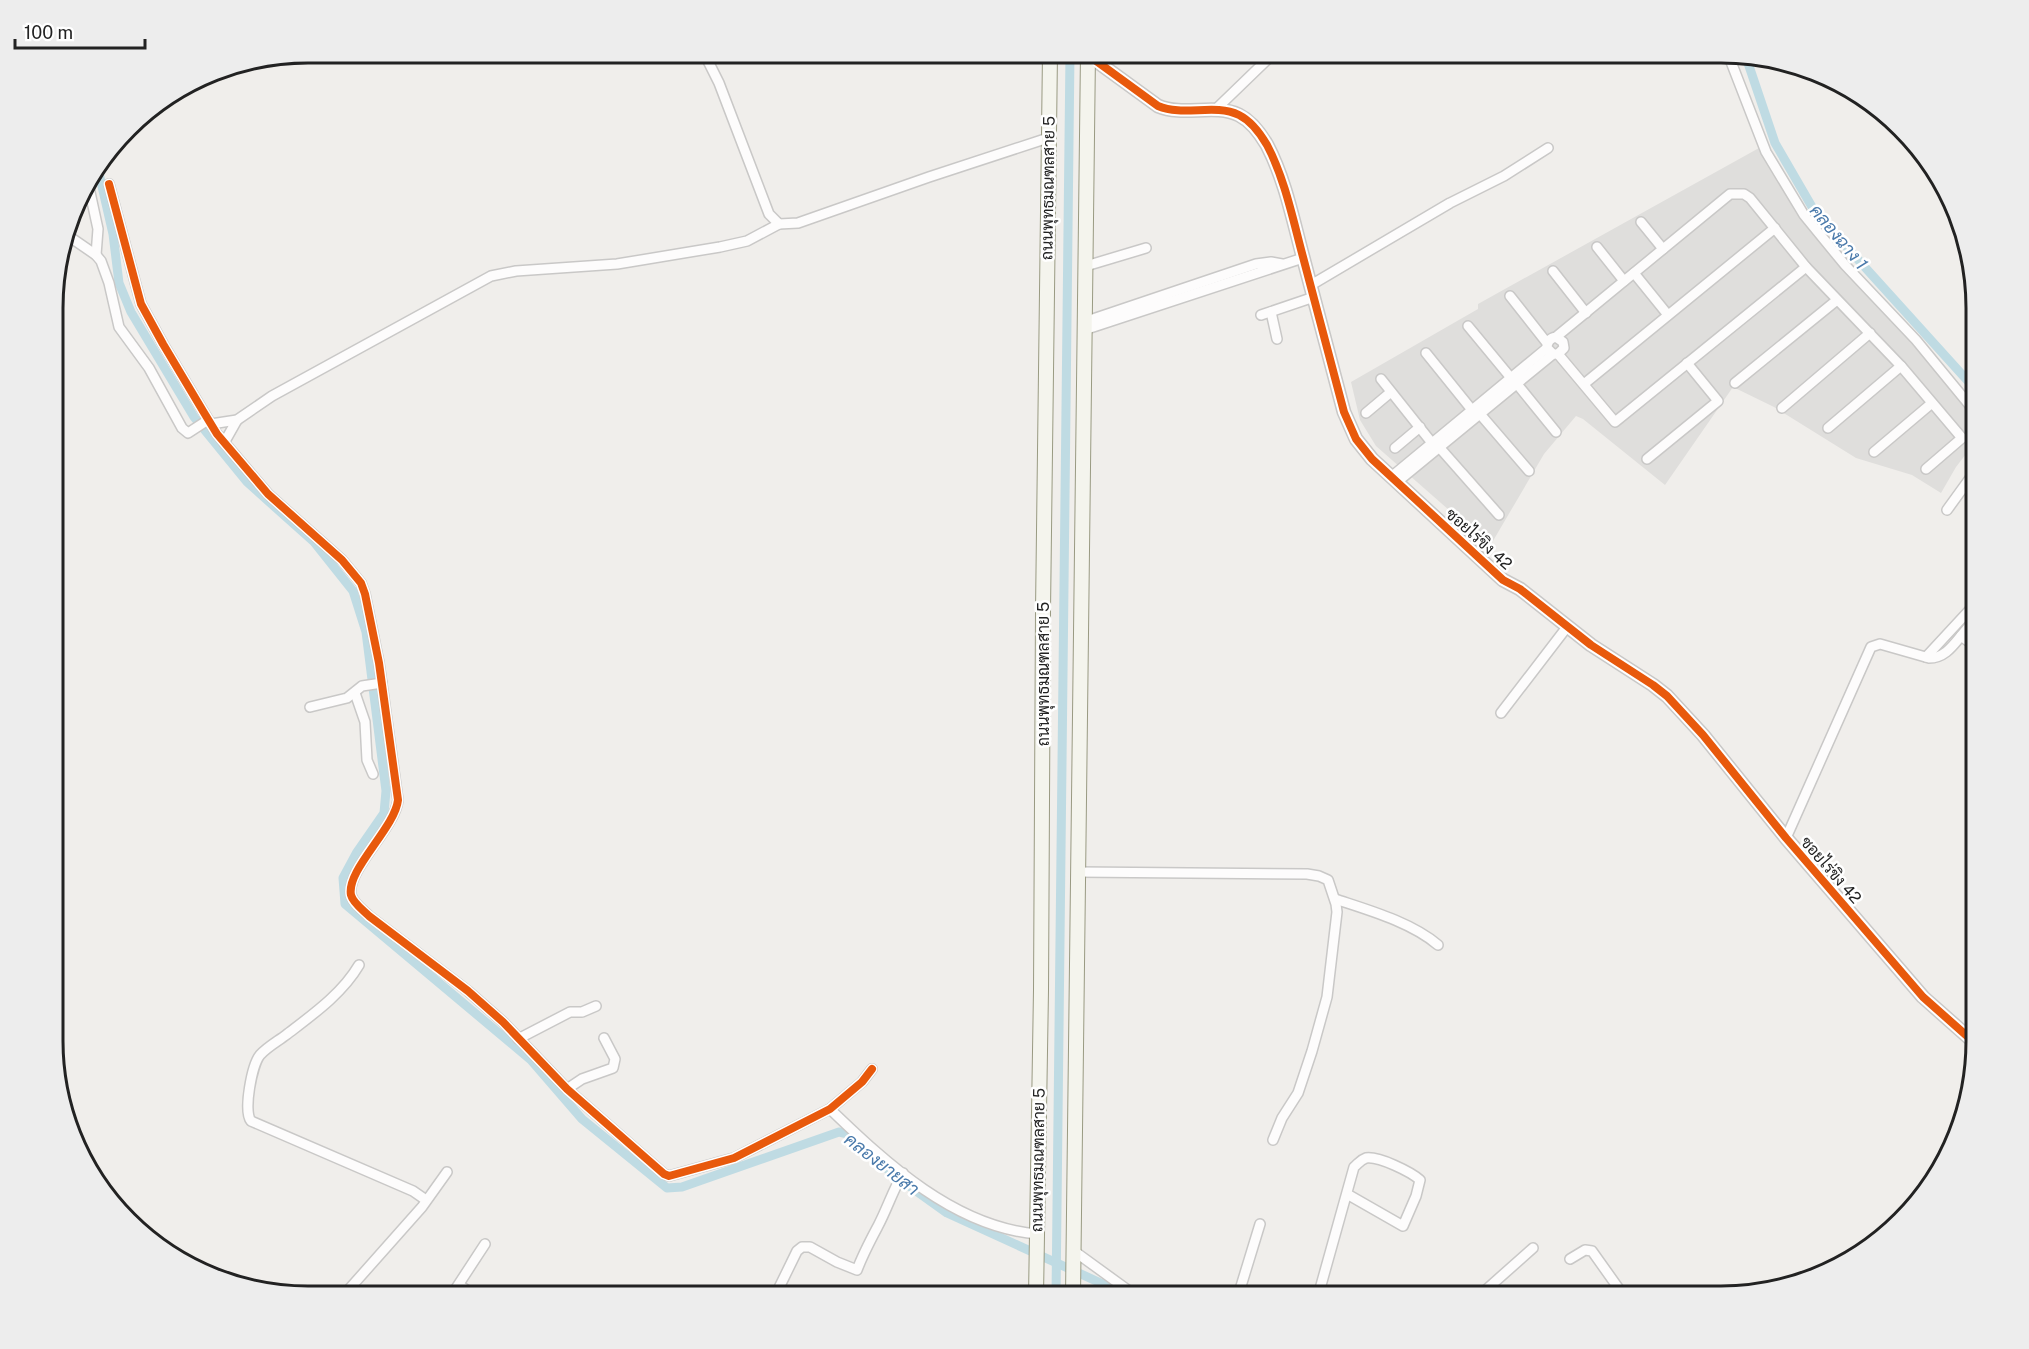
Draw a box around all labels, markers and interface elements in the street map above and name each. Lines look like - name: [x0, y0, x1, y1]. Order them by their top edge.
- scale bar: [15, 12, 146, 50]
- text: 100 m: [24, 22, 73, 43]
- street label: ถนนพุทธมณฑลสาย 5: [1037, 116, 1061, 260]
- water label: คลองฉาง 1: [1806, 200, 1872, 274]
- street label: ซอยไร่ขิง 42: [1442, 503, 1517, 574]
- street label: ถนนพุทธมณฑลสาย 5: [1034, 602, 1055, 746]
- street label: ซอยไร่ขิง 42: [1797, 831, 1867, 907]
- street label: ถนนพุทธมณฑลสาย 5: [1027, 1088, 1051, 1232]
- water label: คลองยายสา: [841, 1128, 924, 1200]

